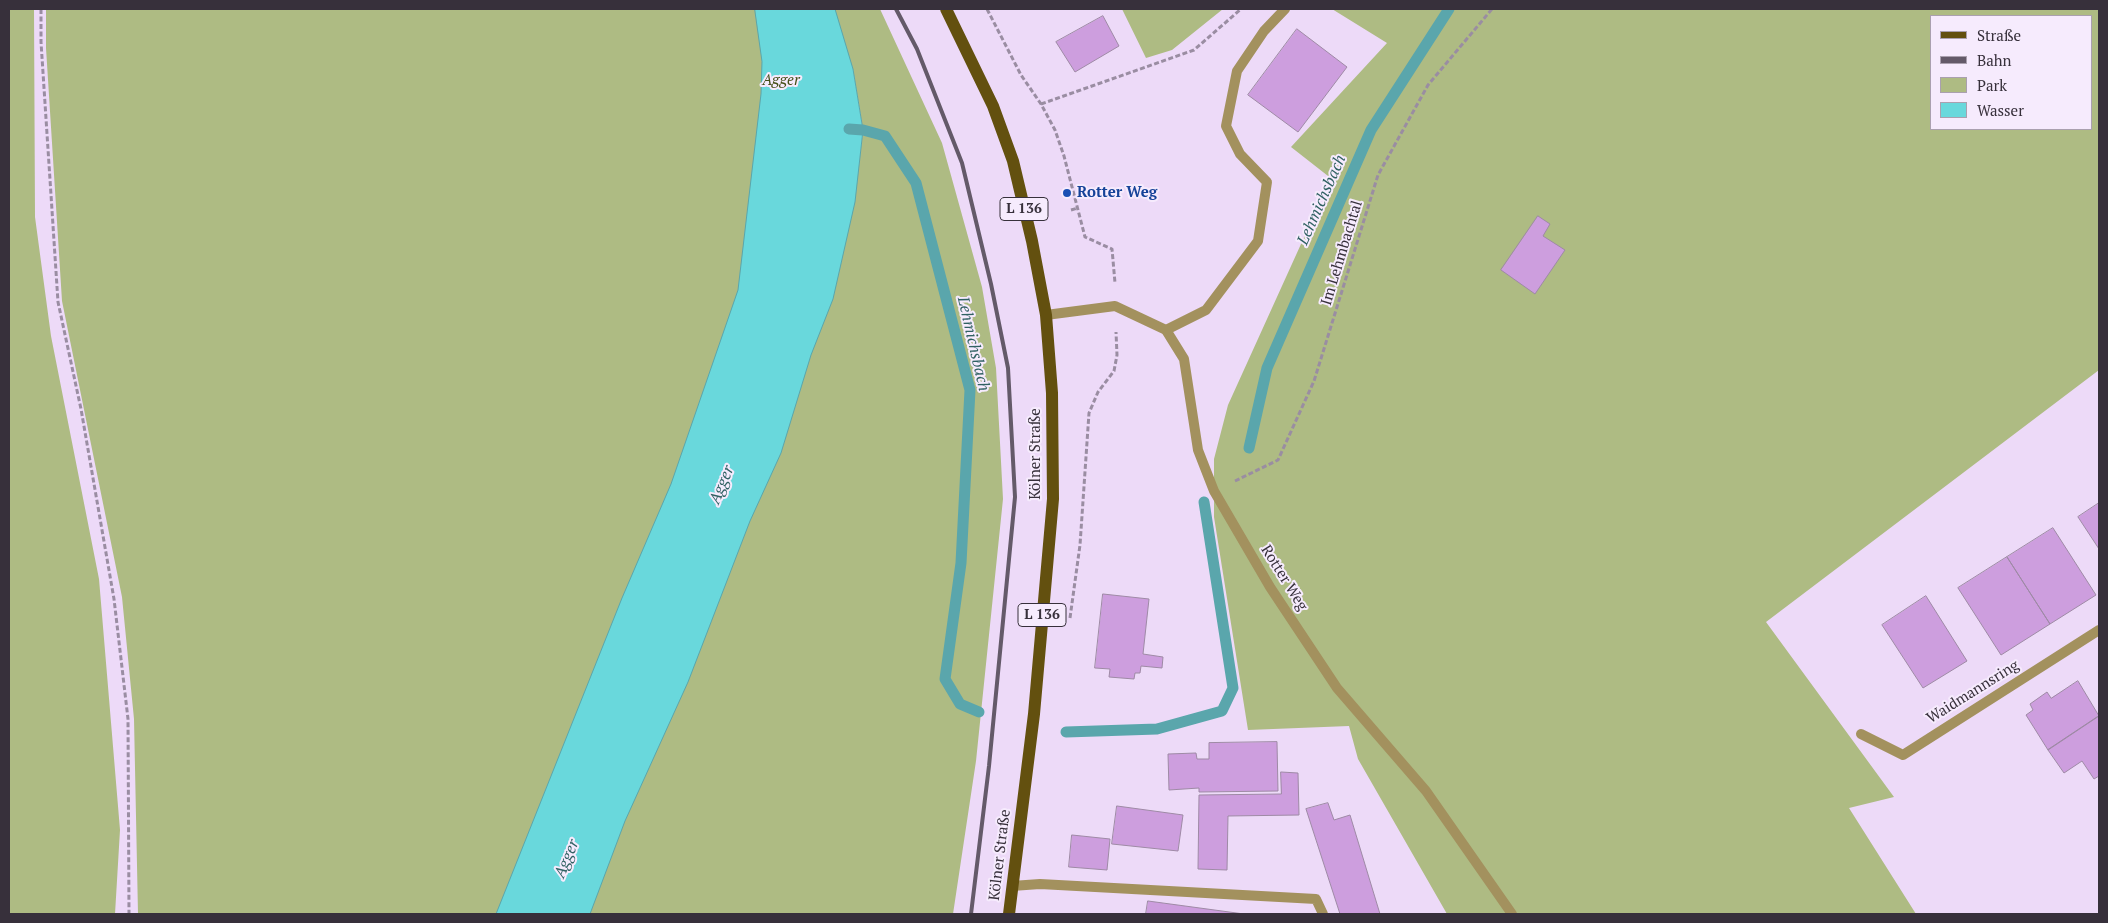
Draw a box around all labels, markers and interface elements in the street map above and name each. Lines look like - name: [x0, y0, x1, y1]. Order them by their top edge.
- legend: [1930, 15, 2093, 130]
- text: Straße: [1977, 25, 2021, 45]
- text: Bahn: [1977, 50, 2012, 70]
- park label: Agger: [762, 72, 800, 90]
- text: Park: [1977, 75, 2007, 95]
- text: Wasser: [1977, 100, 2024, 120]
- water label: Lehmichsbach: [1294, 152, 1350, 248]
- place label: Rotter Weg: [1077, 184, 1157, 202]
- marker: Rotter Weg: [1061, 187, 1073, 199]
- road number: L 136: [1000, 198, 1048, 220]
- street label: Im Lehmbachtal: [1318, 198, 1366, 308]
- water label: Lehmichsbach: [953, 295, 993, 393]
- street label: Kölner Straße: [1027, 408, 1045, 500]
- water label: Agger: [705, 463, 739, 507]
- street label: Rotter Weg: [1257, 542, 1311, 614]
- road number: L 136: [1018, 604, 1066, 626]
- street label: Waidmannsring: [1924, 656, 2022, 728]
- street label: Kölner Straße: [985, 808, 1015, 902]
- water label: Agger: [550, 837, 584, 881]

